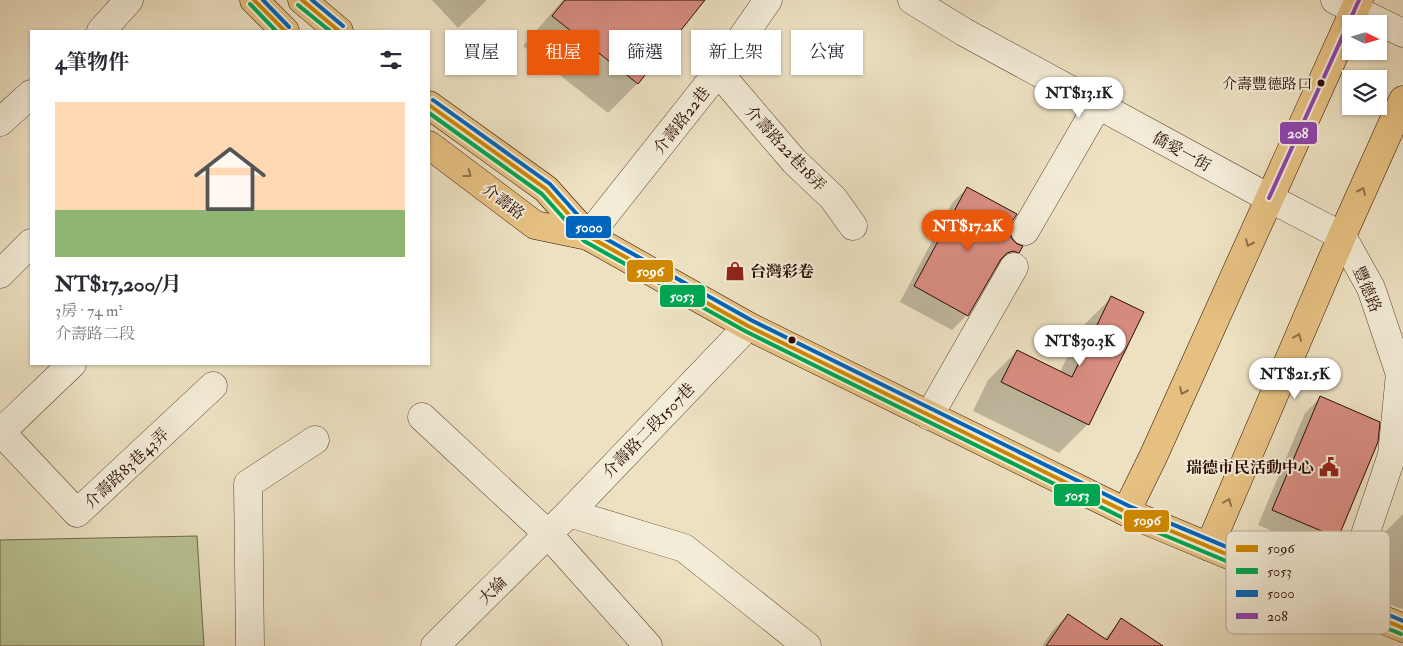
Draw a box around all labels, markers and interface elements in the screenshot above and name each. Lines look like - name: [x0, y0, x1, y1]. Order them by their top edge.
- north arrow: [1342, 15, 1388, 60]
- map controls: [1342, 15, 1387, 115]
- chip: 買屋: [445, 30, 517, 75]
- chip: 租屋: [527, 30, 599, 75]
- chip: 篩選: [609, 30, 681, 75]
- chip: 新上架: [691, 30, 781, 75]
- chip: 公寓: [791, 30, 863, 75]
- icon: filters: [377, 46, 405, 74]
- text: 4筆物件: [55, 49, 129, 76]
- button: layers: [1342, 70, 1387, 115]
- place label: 介壽豐德路口: [1222, 75, 1312, 94]
- pin: NT$13.1K: [1027, 76, 1131, 119]
- marker: 介壽豐德路口: [1316, 78, 1326, 88]
- street label: 介壽路22巷: [649, 83, 714, 158]
- text: NT$13.1K: [1045, 83, 1113, 103]
- street label: 介壽路22巷18弄: [741, 102, 830, 196]
- line badge: 208: [1279, 121, 1318, 145]
- text: 208: [1288, 125, 1309, 142]
- street label: 僑愛一街: [1149, 128, 1214, 176]
- icon: home: [185, 134, 275, 224]
- one-way arrow: [462, 169, 471, 177]
- street label: 介壽路: [478, 179, 529, 224]
- one-way arrow: [1356, 187, 1366, 196]
- pin: NT$17.2K: [916, 210, 1020, 252]
- line badge: 5000: [565, 215, 612, 239]
- text: NT$17.2K: [933, 216, 1003, 236]
- text: 5000: [575, 219, 603, 236]
- one-way arrow: [1245, 238, 1256, 247]
- line badge: 5096: [626, 259, 674, 283]
- shop icon: 台灣彩卷: [724, 260, 746, 282]
- place label: 台灣彩卷: [750, 262, 814, 282]
- text: 5096: [636, 263, 665, 280]
- street label: 豐德路: [1348, 263, 1386, 315]
- text: NT$17,200/月: [55, 271, 182, 298]
- line badge: 5053: [659, 284, 706, 308]
- text: 5053: [670, 288, 694, 305]
- text: 3房 · 74 m²: [55, 301, 123, 321]
- text: 介壽路二段: [55, 324, 135, 344]
- pin: NT$30.3K: [1028, 324, 1132, 367]
- text: NT$30.3K: [1045, 331, 1115, 351]
- one-way arrow: [1292, 333, 1303, 342]
- unlabelled marker: [787, 335, 797, 345]
- pin: NT$21.5K: [1243, 358, 1347, 400]
- text: NT$21.5K: [1260, 364, 1330, 384]
- street label: 介壽路二段1507巷: [598, 379, 699, 482]
- one-way arrow: [1178, 386, 1189, 395]
- street label: 介壽路83巷43弄: [80, 424, 173, 513]
- public building icon: 瑞德市民活動中心: [1318, 456, 1340, 478]
- place label: 瑞德市民活動中心: [1186, 458, 1314, 478]
- line badge: 5053: [1053, 483, 1101, 507]
- text: 5053: [1065, 487, 1089, 504]
- one-way arrow: [1221, 498, 1232, 507]
- line badge: 5096: [1123, 509, 1170, 533]
- text: 5096: [1133, 512, 1162, 529]
- legend: [1226, 531, 1390, 634]
- text: 5096: [1267, 540, 1295, 557]
- text: 5053: [1267, 563, 1292, 580]
- street label: 大綸: [474, 572, 511, 609]
- text: 5000: [1267, 585, 1295, 602]
- text: 208: [1267, 608, 1288, 625]

